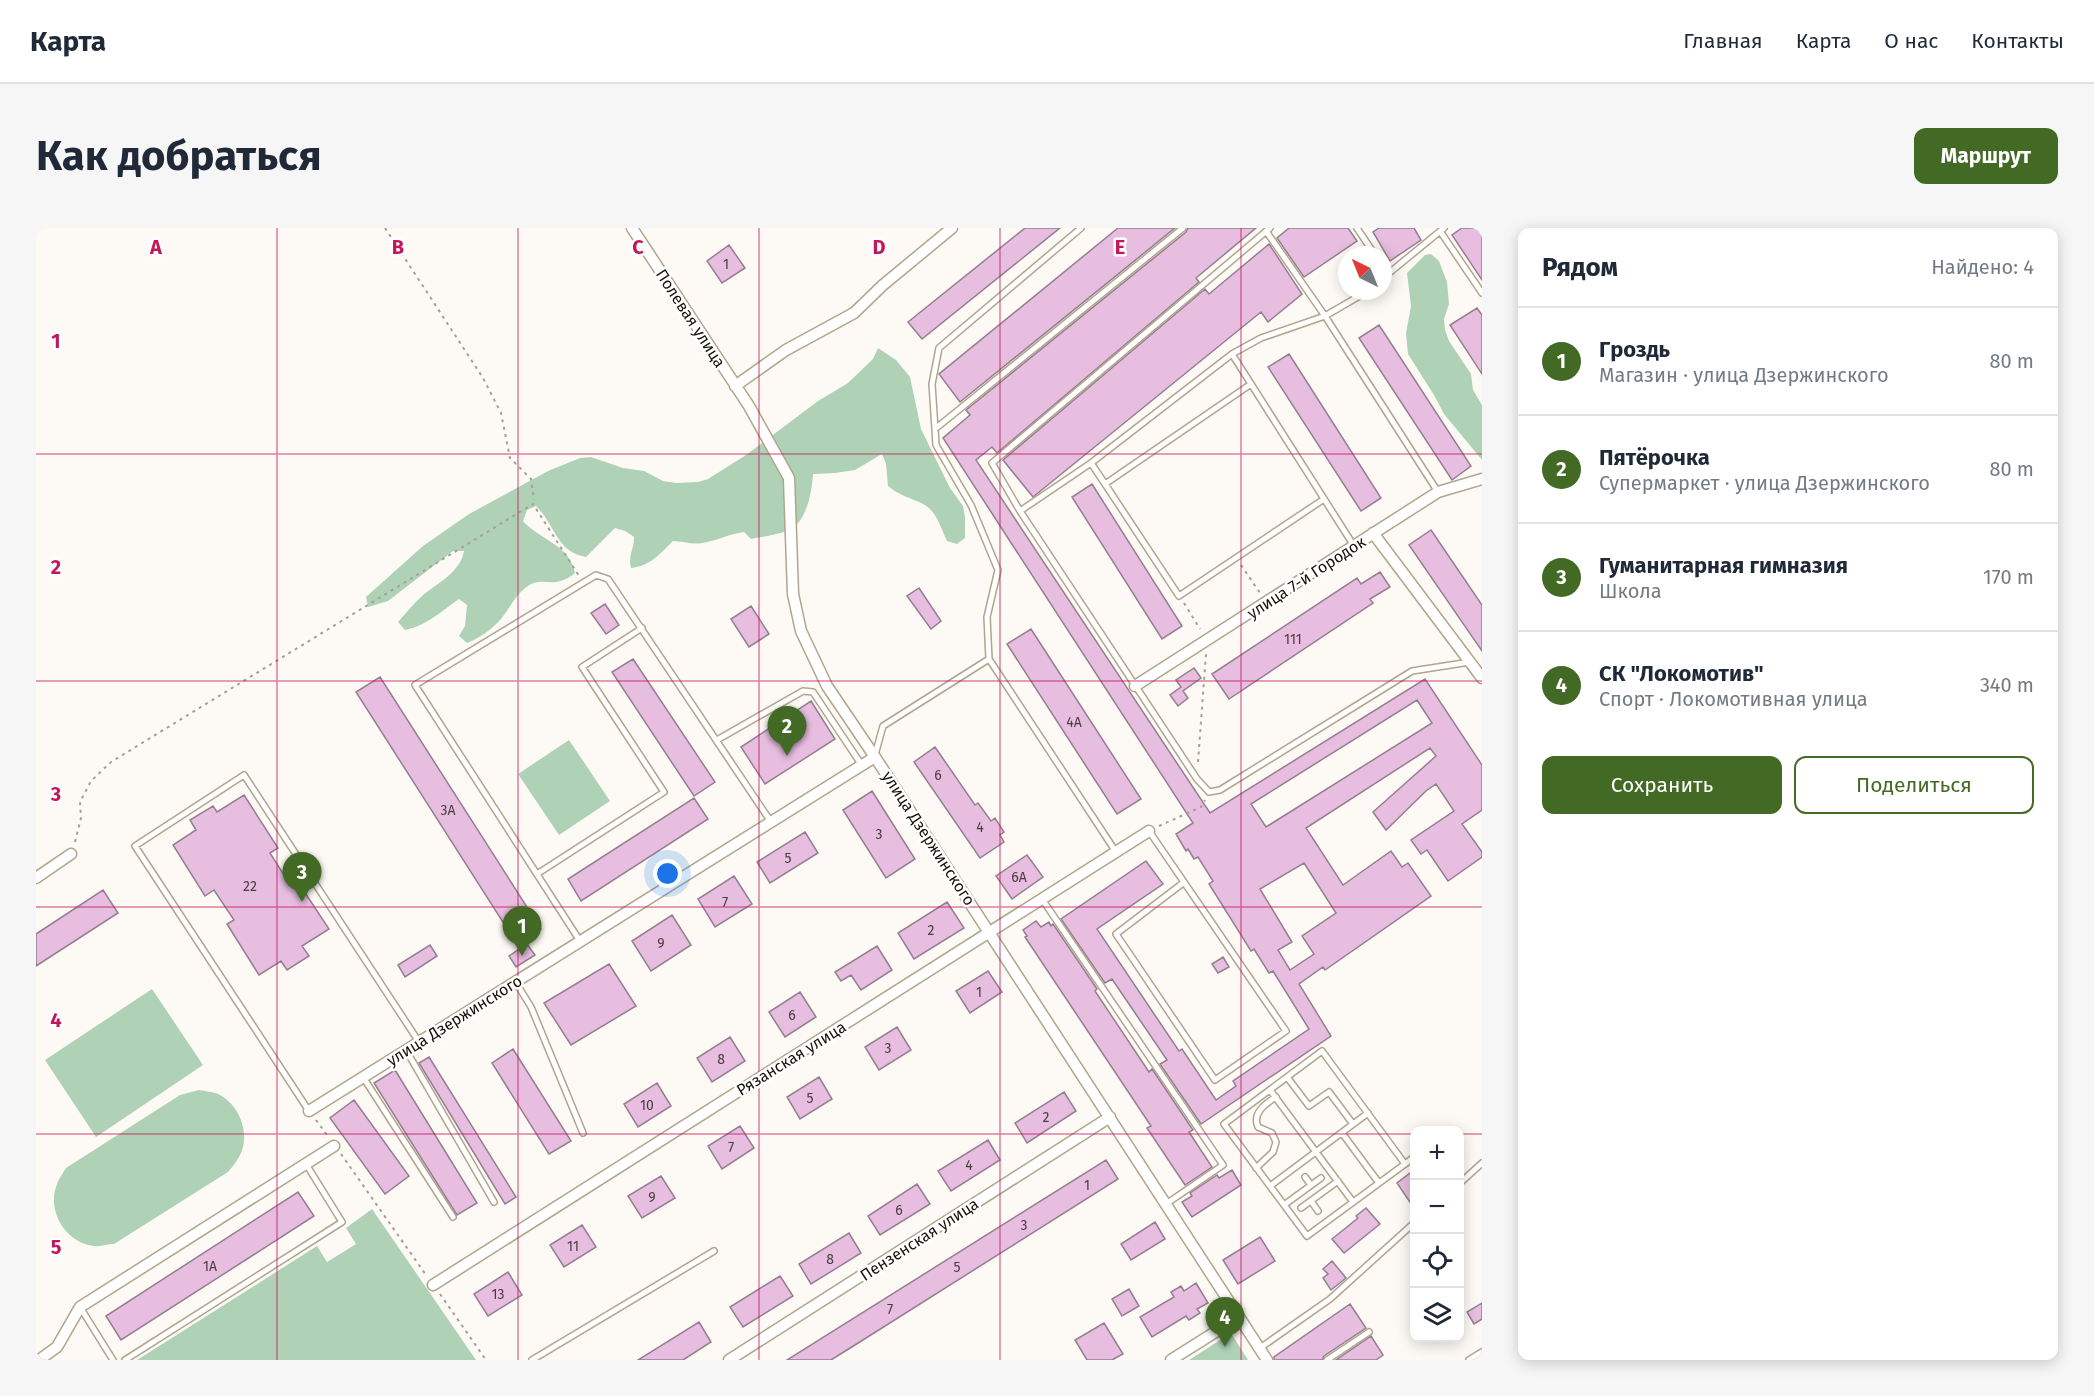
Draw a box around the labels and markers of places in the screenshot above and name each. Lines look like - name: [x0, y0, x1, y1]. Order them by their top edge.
- pin: 2: [768, 706, 807, 756]
- pin: 3: [282, 852, 322, 902]
- pin: 1: [502, 906, 542, 956]
- pin: 4: [1206, 1298, 1244, 1347]

